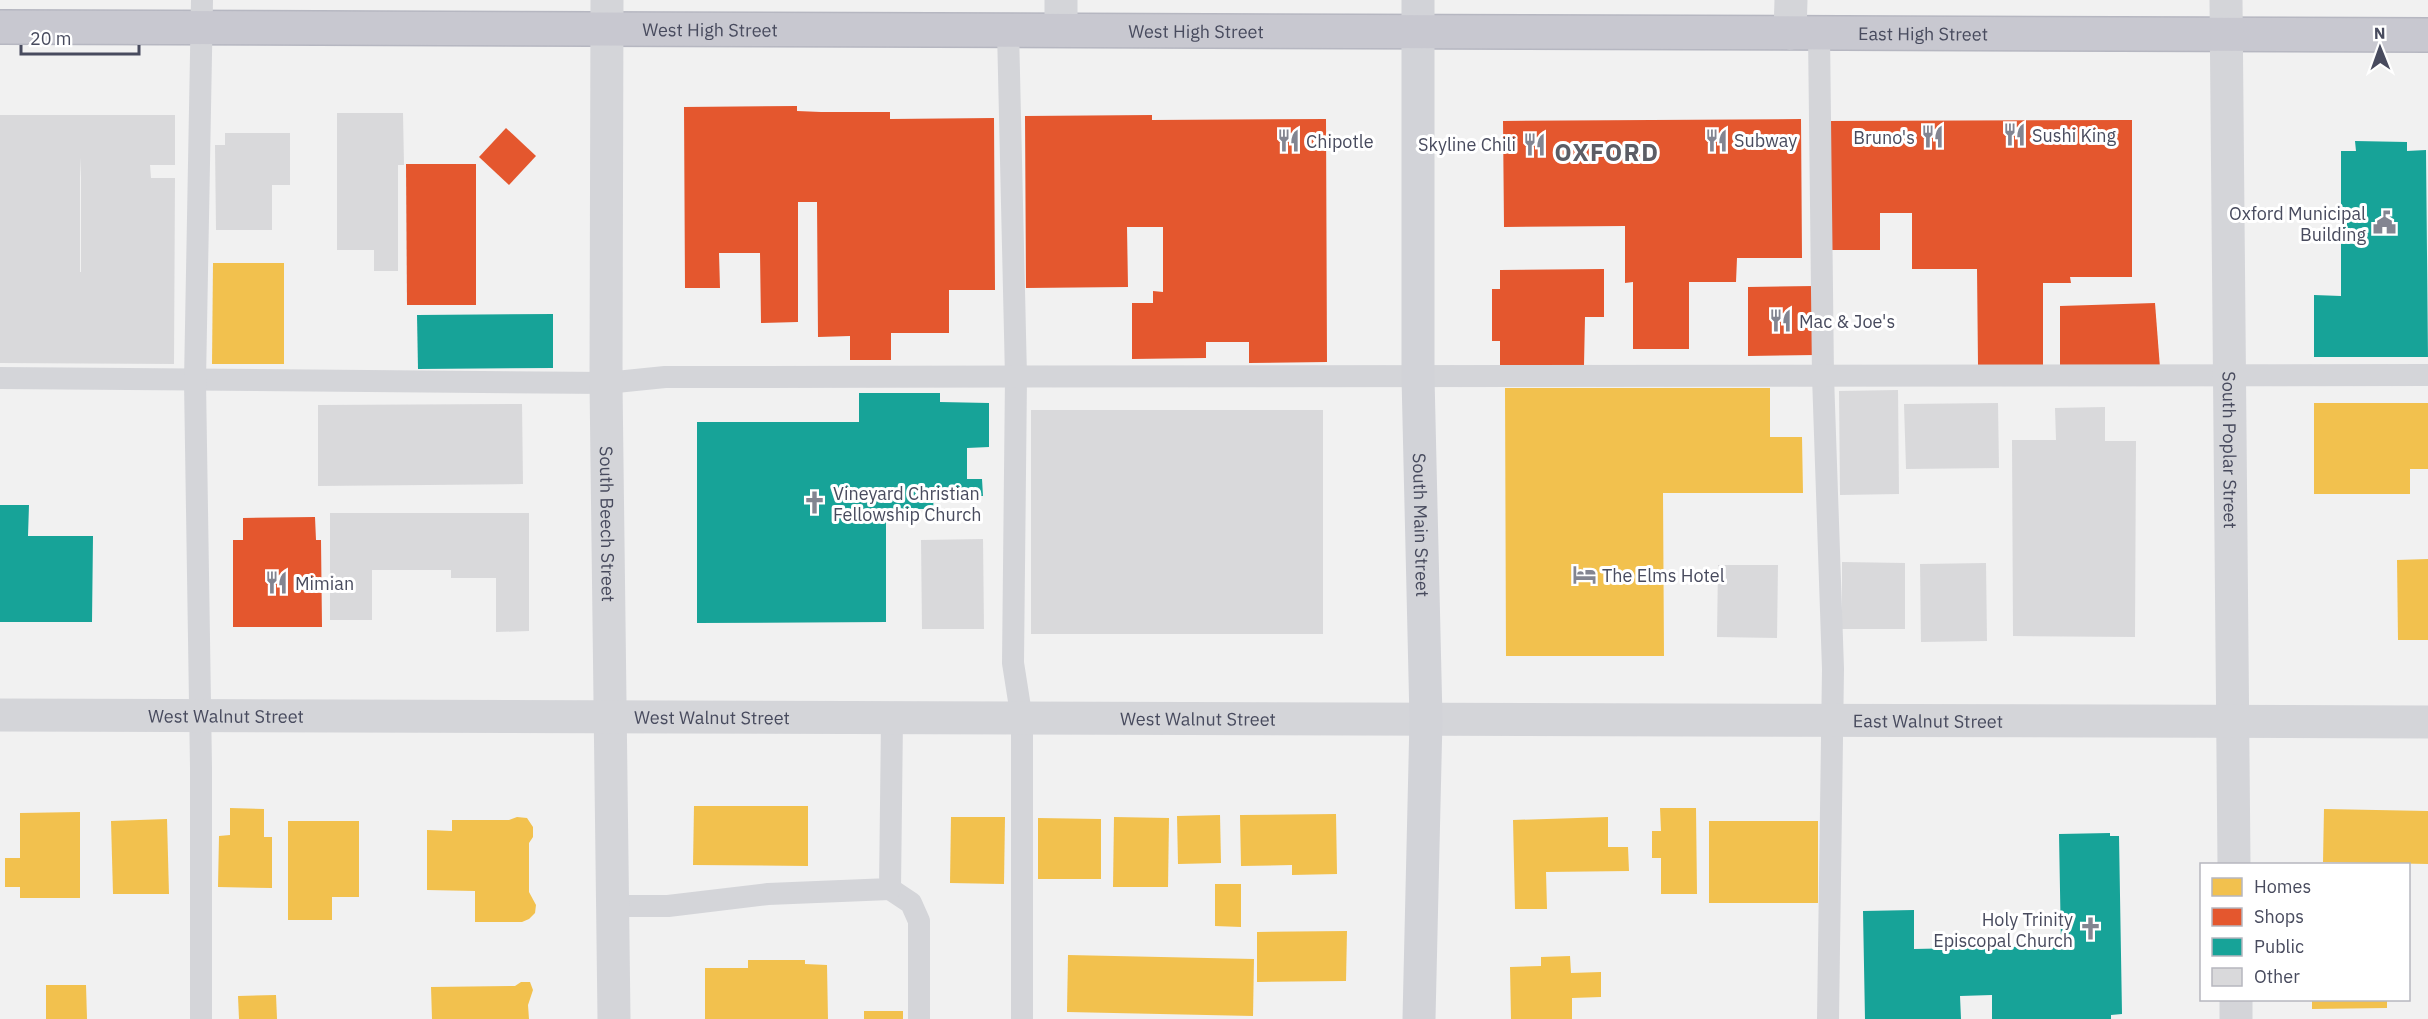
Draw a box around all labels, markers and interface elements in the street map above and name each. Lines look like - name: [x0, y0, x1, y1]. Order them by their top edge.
- scale bar: [21, 18, 140, 56]
- street label: West High Street: [642, 18, 778, 41]
- north arrow: [2350, 18, 2410, 78]
- street label: West High Street: [1128, 19, 1264, 43]
- street label: East High Street: [1858, 22, 1988, 45]
- text: N: [2374, 23, 2386, 43]
- text: 20 m: [30, 27, 72, 50]
- restaurant icon: Sushi King: [2001, 122, 2027, 148]
- restaurant icon: Bruno's: [1920, 124, 1946, 150]
- place label: Sushi King: [2032, 124, 2117, 147]
- place label: Bruno's: [1853, 126, 1915, 149]
- restaurant icon: Subway: [1703, 127, 1729, 153]
- restaurant icon: Chipotle: [1275, 128, 1301, 154]
- place label: Subway: [1734, 129, 1797, 152]
- place label: Chipotle: [1306, 130, 1374, 153]
- restaurant icon: Skyline Chili: [1521, 131, 1547, 157]
- place label: Skyline Chili: [1418, 133, 1516, 156]
- district label: OXFORD: [1555, 136, 1659, 168]
- place label: Oxford Municipal Building: [2229, 202, 2366, 246]
- public building icon: Oxford Municipal Building: [2371, 210, 2397, 236]
- restaurant icon: Mac & Joe's: [1768, 308, 1794, 334]
- place label: Mac & Joe's: [1799, 310, 1895, 333]
- street label: South Poplar Street: [2218, 371, 2242, 529]
- street label: South Beech Street: [595, 446, 620, 602]
- street label: South Main Street: [1408, 453, 1435, 597]
- place label: Vineyard Christian Fellowship Church: [833, 482, 982, 526]
- church icon: Vineyard Christian Fellowship Church: [802, 490, 828, 516]
- hotel icon: The Elms Hotel: [1571, 562, 1597, 588]
- place label: The Elms Hotel: [1602, 564, 1725, 587]
- restaurant icon: Mimian: [264, 570, 290, 596]
- place label: Mimian: [295, 572, 354, 595]
- street label: West Walnut Street: [148, 704, 304, 727]
- street label: West Walnut Street: [634, 705, 790, 729]
- street label: West Walnut Street: [1120, 707, 1276, 730]
- street label: East Walnut Street: [1853, 709, 2003, 732]
- legend: [2200, 863, 2410, 1001]
- text: Homes: [2254, 875, 2311, 898]
- text: Shops: [2254, 905, 2304, 928]
- place label: Holy Trinity Episcopal Church: [1933, 908, 2073, 952]
- church icon: Holy Trinity Episcopal Church: [2078, 916, 2104, 942]
- text: Public: [2254, 935, 2304, 958]
- text: Other: [2254, 965, 2300, 988]

